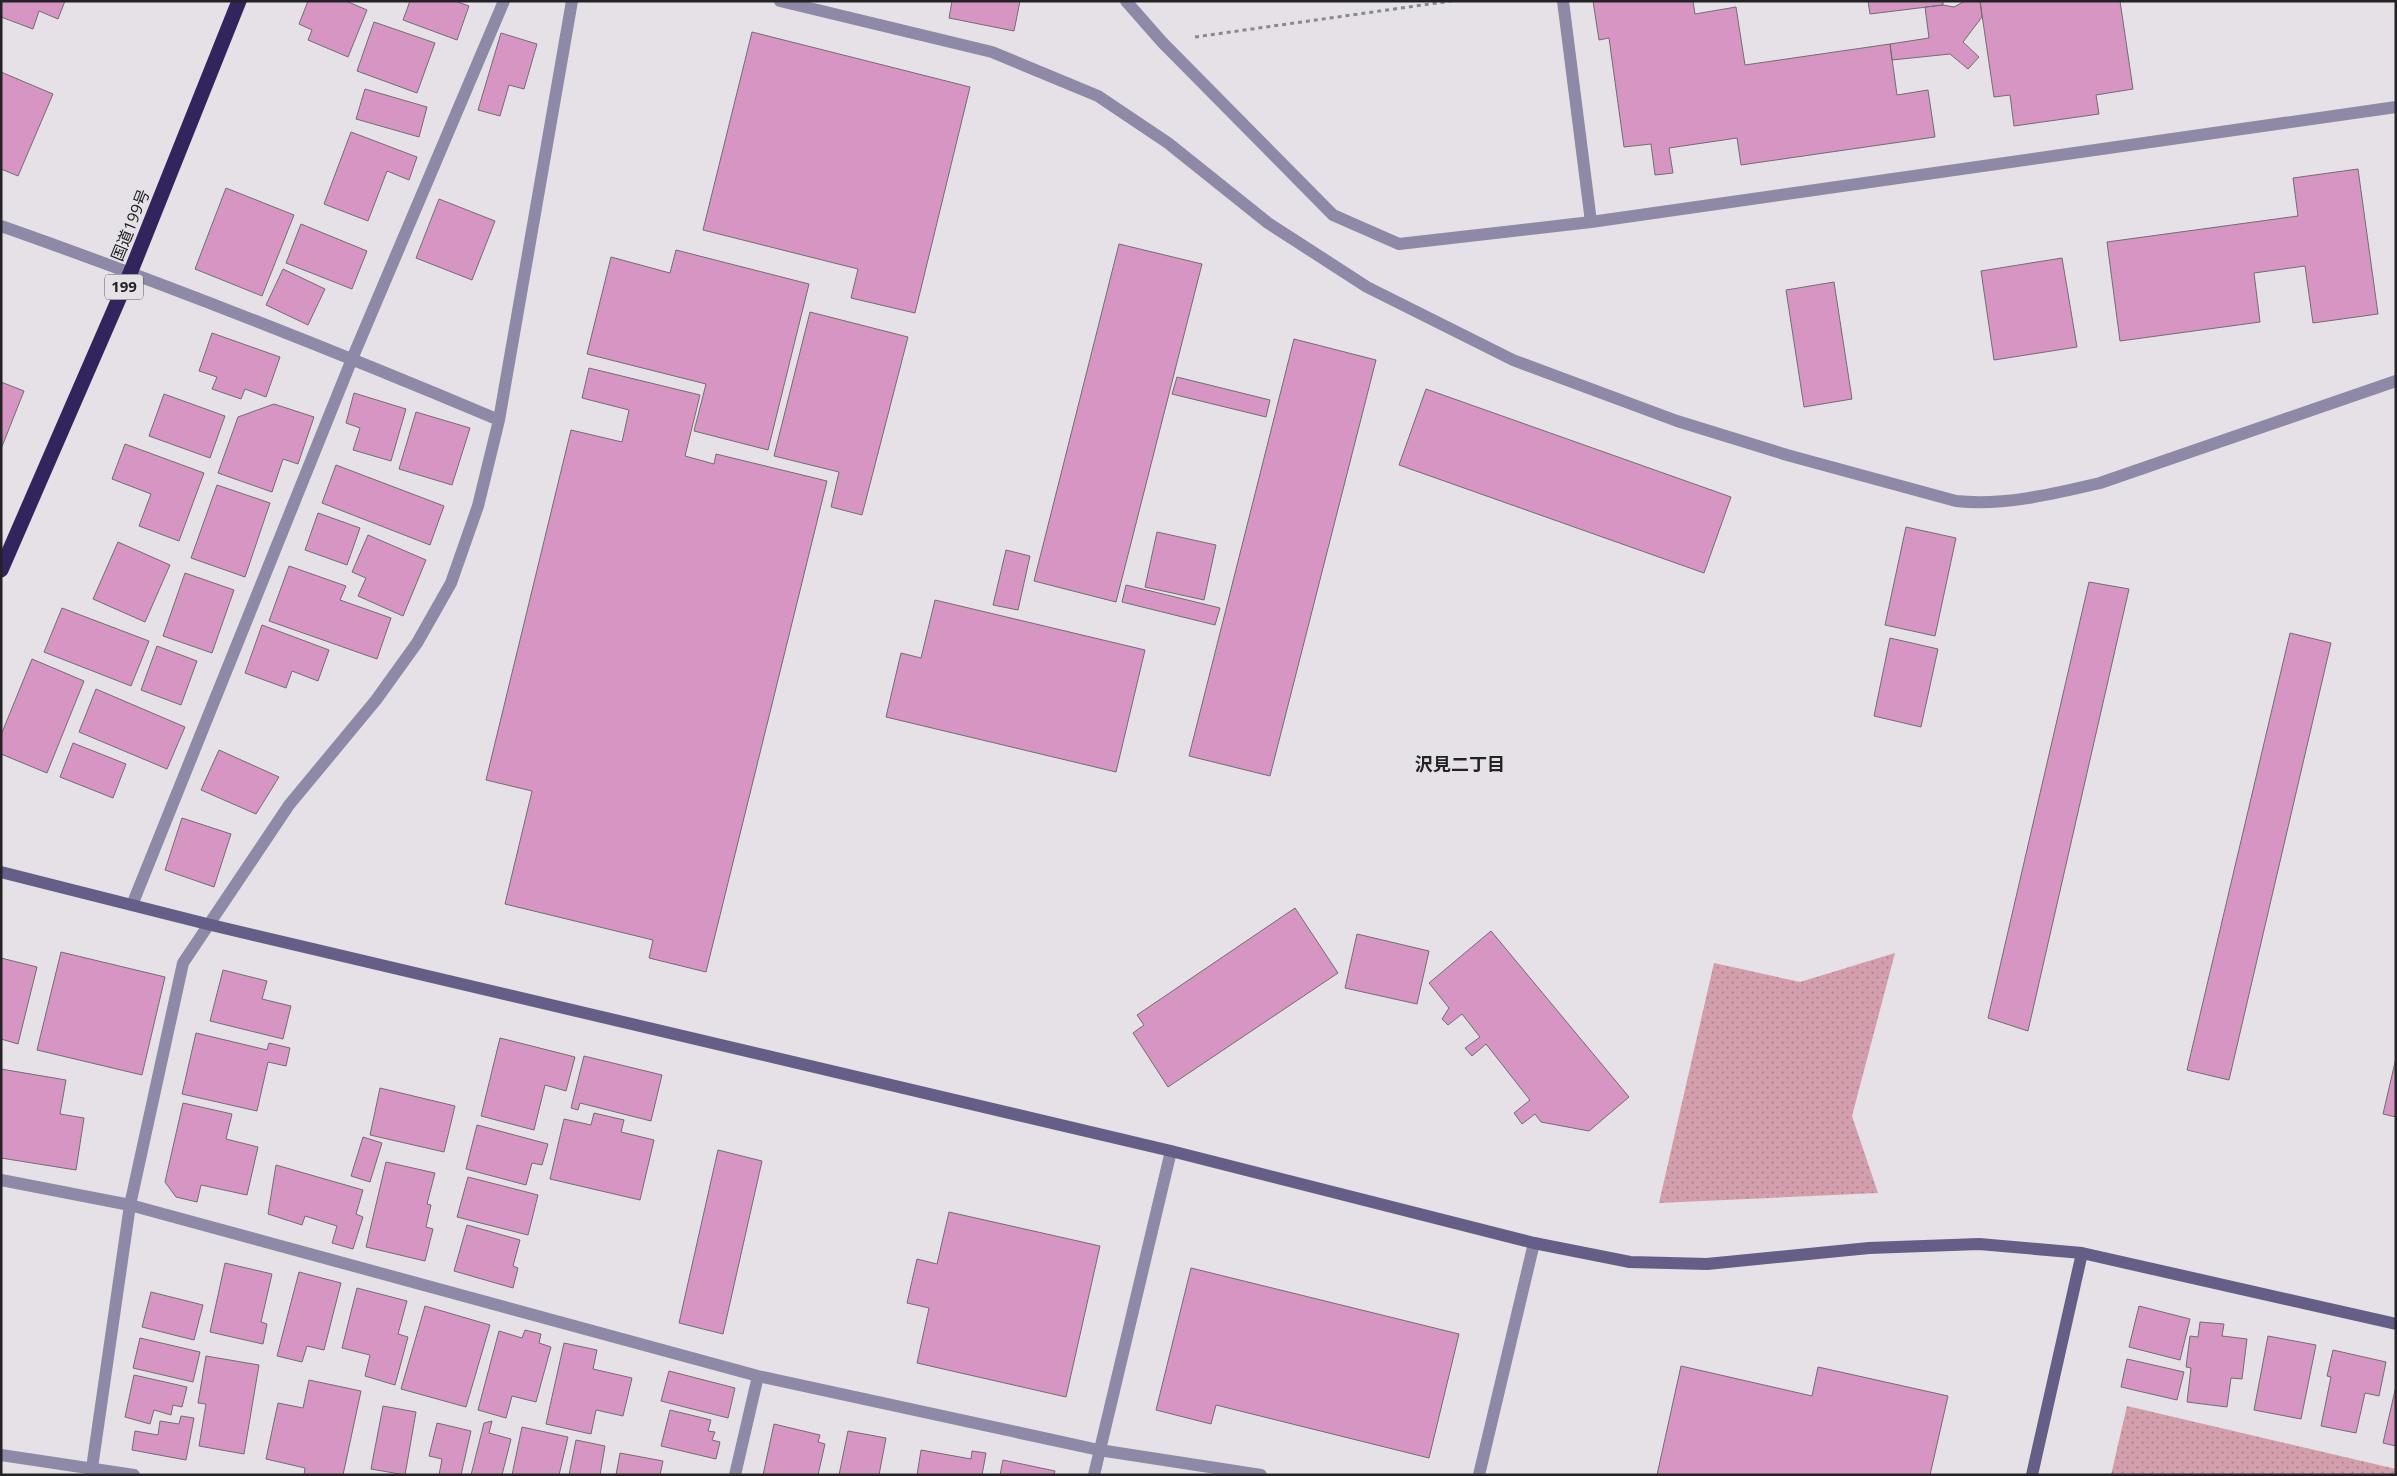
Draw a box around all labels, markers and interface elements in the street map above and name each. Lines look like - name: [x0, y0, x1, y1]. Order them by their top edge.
- street label: 国道199号: [106, 186, 154, 264]
- road number: 199: [105, 274, 143, 300]
- district label: 沢見二丁目: [1415, 752, 1505, 776]

